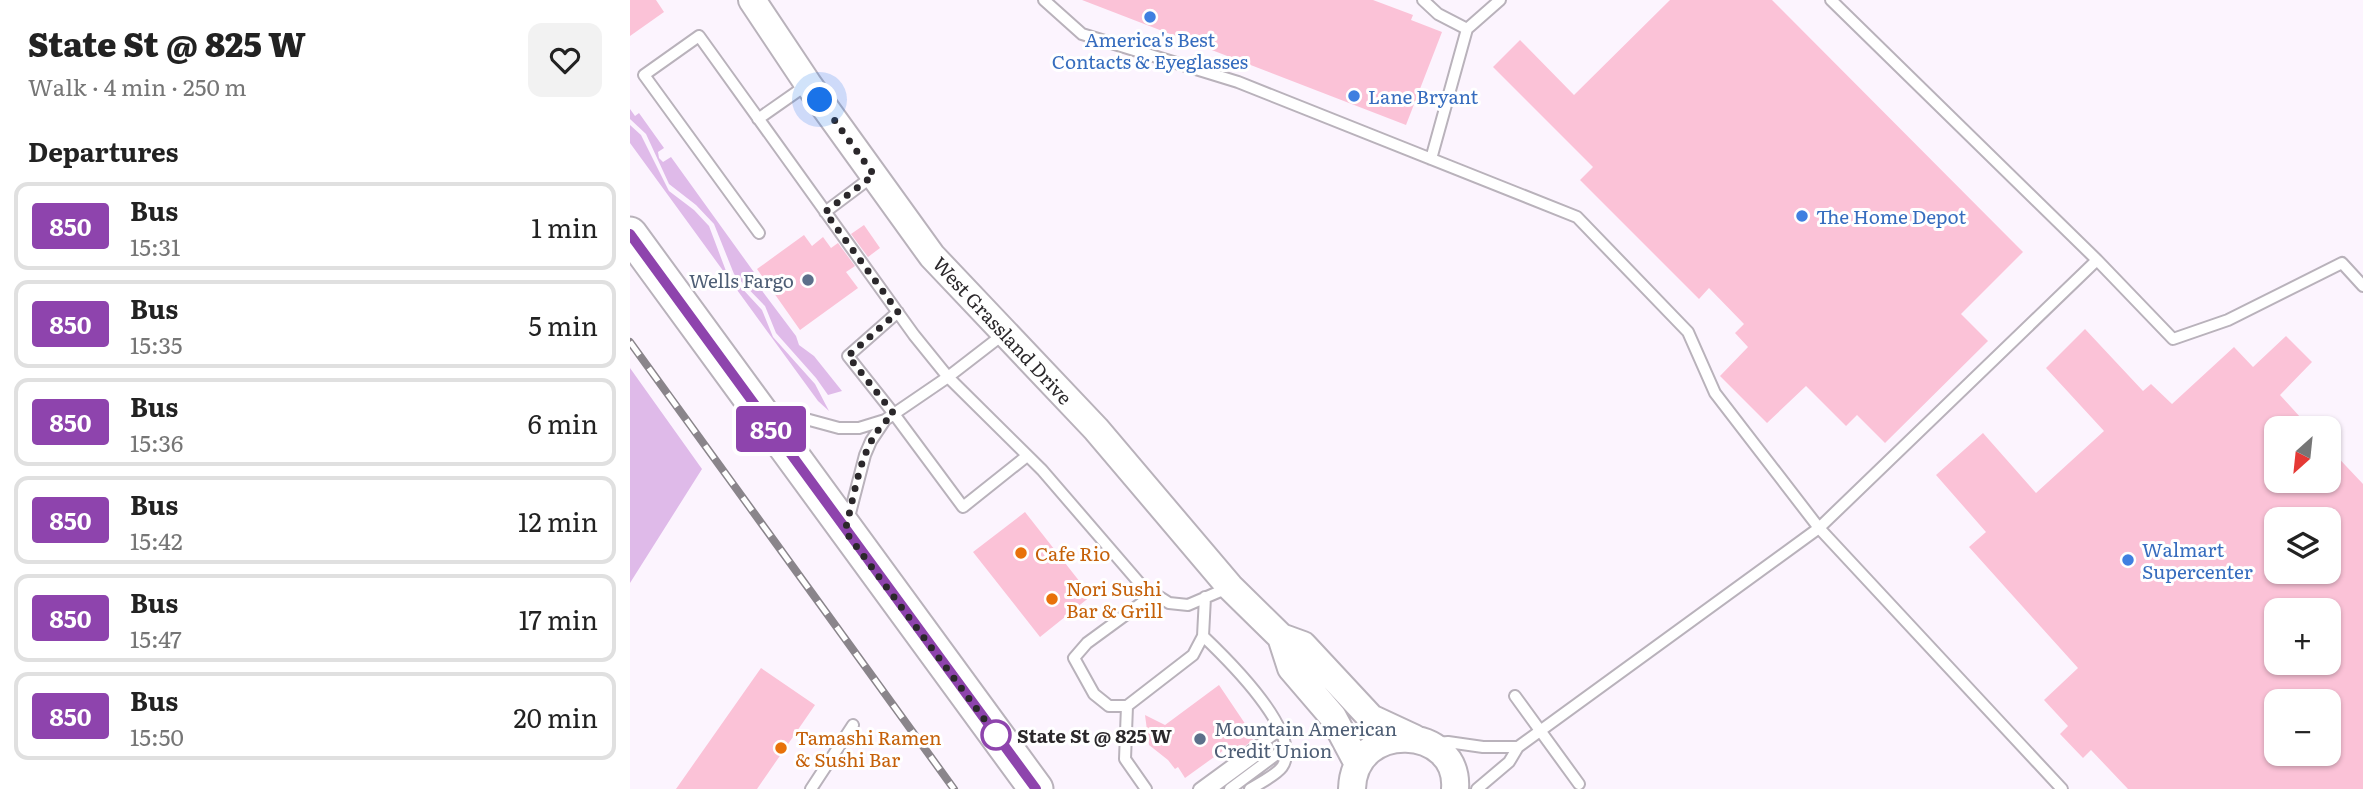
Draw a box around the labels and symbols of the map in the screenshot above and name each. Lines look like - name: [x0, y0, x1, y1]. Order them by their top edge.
- marker: America's Best Contacts & Eyeglasses: [1142, 9, 1158, 25]
- place label: America's Best Contacts & Eyeglasses: [1052, 25, 1249, 75]
- your location: [802, 82, 837, 117]
- place label: Lane Bryant: [1368, 82, 1479, 110]
- marker: Lane Bryant: [1346, 88, 1362, 104]
- place label: The Home Depot: [1816, 202, 1966, 230]
- marker: The Home Depot: [1794, 208, 1810, 224]
- street label: West Grassland Drive: [927, 250, 1079, 410]
- place label: Wells Fargo: [689, 266, 794, 294]
- marker: Wells Fargo: [800, 272, 816, 288]
- line badge: 850: [731, 406, 811, 452]
- north arrow: [2264, 416, 2342, 494]
- place label: Walmart Supercenter: [2142, 535, 2253, 585]
- place label: Cafe Rio: [1035, 539, 1110, 567]
- marker: Cafe Rio: [1013, 545, 1029, 561]
- marker: Walmart Supercenter: [2120, 552, 2136, 568]
- place label: Nori Sushi Bar & Grill: [1066, 574, 1163, 624]
- marker: Nori Sushi Bar & Grill: [1044, 591, 1060, 607]
- place label: Mountain American Credit Union: [1214, 714, 1397, 764]
- marker: State St @ 825 W: [981, 720, 1011, 750]
- place label: State St @ 825 W: [1017, 721, 1172, 749]
- place label: Tamashi Ramen & Sushi Bar: [795, 723, 942, 773]
- marker: Mountain American Credit Union: [1192, 731, 1208, 747]
- marker: Tamashi Ramen & Sushi Bar: [773, 740, 789, 756]

